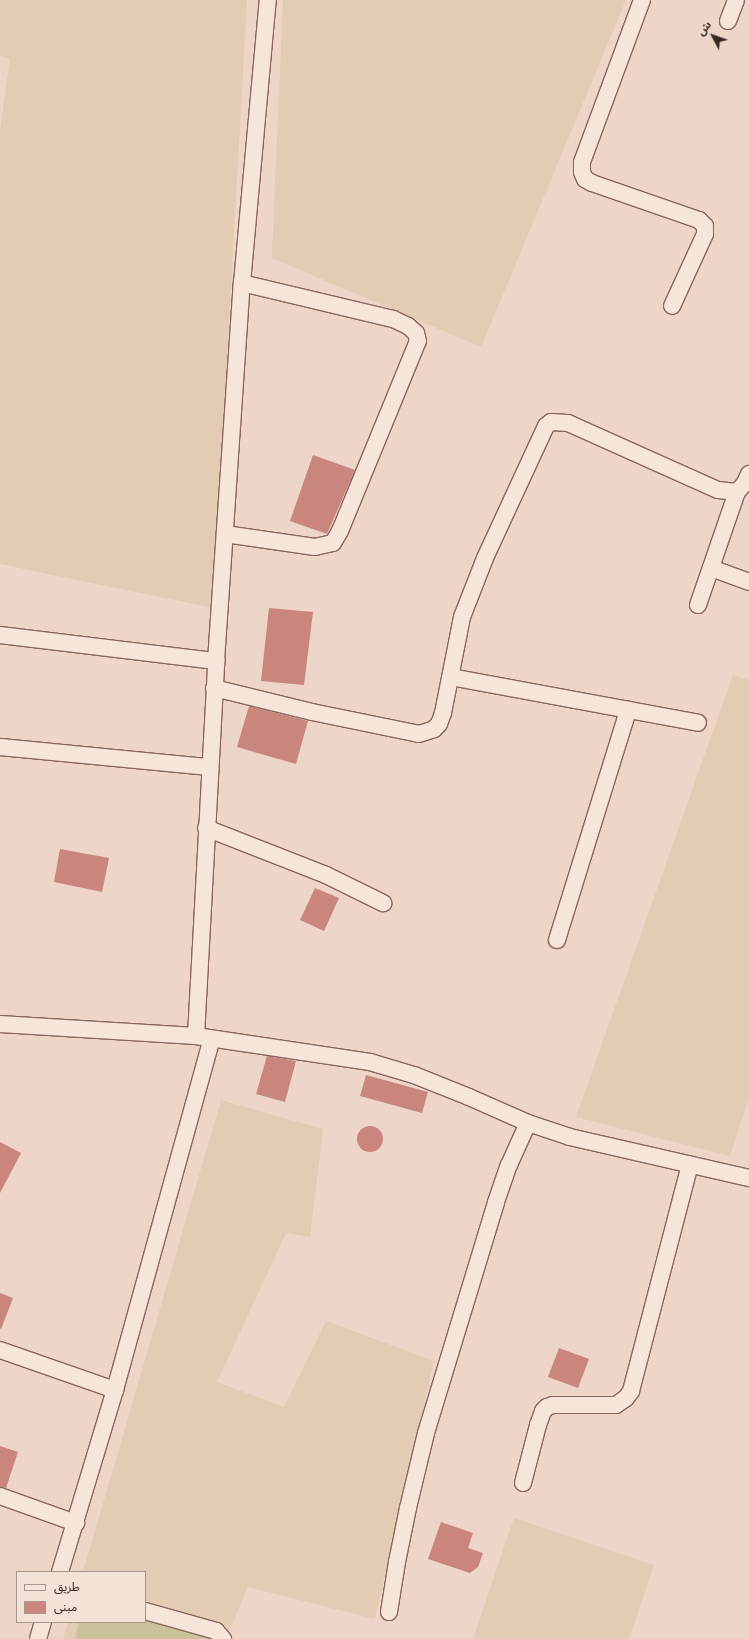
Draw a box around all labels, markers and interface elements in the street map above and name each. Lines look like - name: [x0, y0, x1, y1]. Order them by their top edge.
- north arrow: [693, 16, 733, 56]
- text: ش: [694, 19, 713, 38]
- legend: [16, 1571, 146, 1623]
- text: طريق: [54, 1580, 80, 1594]
- text: مبنى: [54, 1600, 77, 1614]

